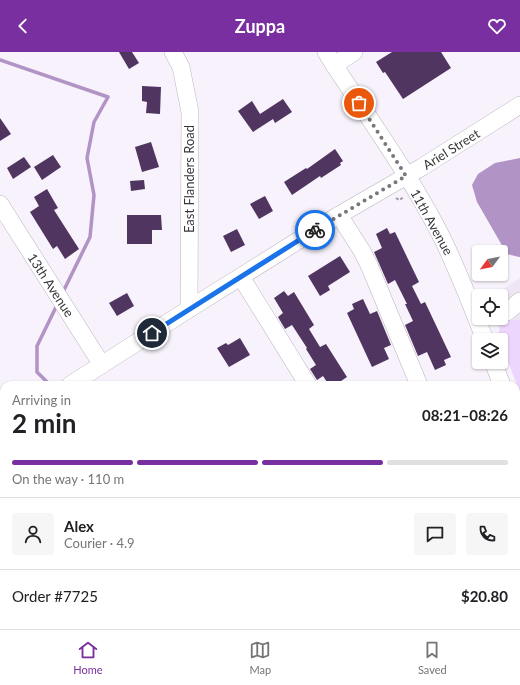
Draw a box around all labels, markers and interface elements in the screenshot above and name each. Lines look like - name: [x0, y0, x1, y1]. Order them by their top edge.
- icon: back: [12, 15, 34, 37]
- text: Zuppa: [235, 15, 285, 37]
- icon: heart: [486, 15, 508, 37]
- pin: [342, 86, 376, 120]
- icon: bag: [348, 92, 370, 114]
- street label: East Flanders Road: [181, 125, 197, 233]
- street label: Ariel Street: [420, 125, 483, 173]
- street label: 11th Avenue: [407, 186, 457, 258]
- courier: [295, 210, 335, 250]
- icon: bike: [304, 219, 326, 241]
- north arrow: [472, 245, 508, 281]
- map controls: [472, 245, 508, 369]
- street label: 13th Avenue: [24, 250, 78, 320]
- button: locate: [472, 289, 508, 325]
- pin: [135, 316, 169, 350]
- icon: home: [141, 322, 163, 344]
- button: layers: [472, 333, 508, 369]
- text: Arriving in: [12, 392, 71, 408]
- text: 08:21–08:26: [422, 406, 508, 424]
- text: 2 min: [12, 407, 76, 439]
- text: On the way · 110 m: [12, 471, 124, 487]
- button: person: [12, 513, 54, 555]
- button: chat: [414, 513, 456, 555]
- button: phone: [466, 513, 508, 555]
- text: Alex: [64, 517, 94, 535]
- text: Courier · 4.9: [64, 535, 135, 551]
- text: Order #7725: [12, 587, 98, 605]
- text: $20.80: [461, 587, 508, 605]
- tab: Home: [73, 639, 103, 676]
- tab: Map: [249, 639, 271, 676]
- tab: Saved: [418, 639, 447, 676]

